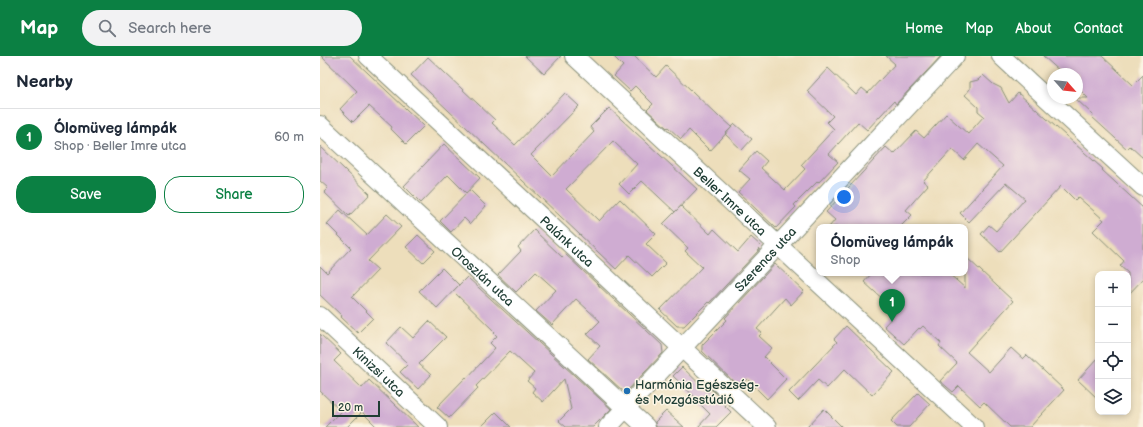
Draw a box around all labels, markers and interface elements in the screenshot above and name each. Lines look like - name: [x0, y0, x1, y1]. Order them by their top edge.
- search box: [82, 10, 362, 46]
- text: Map: [20, 17, 58, 40]
- icon: search: [96, 17, 118, 39]
- text: Search here: [128, 19, 211, 38]
- text: Home: [905, 20, 943, 37]
- text: Map: [965, 20, 993, 37]
- text: About: [1015, 20, 1052, 37]
- text: Contact: [1074, 20, 1123, 37]
- north arrow: [1047, 68, 1083, 104]
- text: Nearby: [16, 72, 73, 92]
- text: Ólomüveg lámpák: [54, 119, 177, 138]
- text: 1: [26, 129, 32, 145]
- text: 60 m: [274, 129, 304, 145]
- text: Shop · Beller Imre utca: [54, 138, 186, 154]
- street label: Beller Imre utca: [690, 164, 769, 239]
- button: Save: [16, 176, 156, 213]
- button: Share: [164, 176, 304, 213]
- your location: [834, 187, 854, 207]
- street label: Palánk utca: [536, 213, 597, 271]
- street label: Szerencs utca: [732, 224, 800, 296]
- popup: [816, 224, 968, 276]
- text: Ólomüveg lámpák: [831, 233, 953, 252]
- street label: Oroszlán utca: [447, 243, 517, 310]
- text: Shop: [831, 252, 861, 268]
- map controls: [1095, 271, 1131, 415]
- button: +: [1095, 271, 1131, 307]
- pin: 1: [879, 289, 905, 322]
- button: −: [1095, 307, 1131, 343]
- button: locate: [1095, 343, 1131, 379]
- street label: Kinizsi utca: [349, 344, 408, 401]
- place label: Harmónia Egészség- és Mozgásstúdió: [635, 377, 759, 408]
- button: layers: [1095, 379, 1131, 415]
- marker: Harmónia Egészség- és Mozgásstúdió: [622, 386, 632, 396]
- scale bar: [332, 399, 380, 418]
- text: 20 m: [338, 401, 363, 414]

